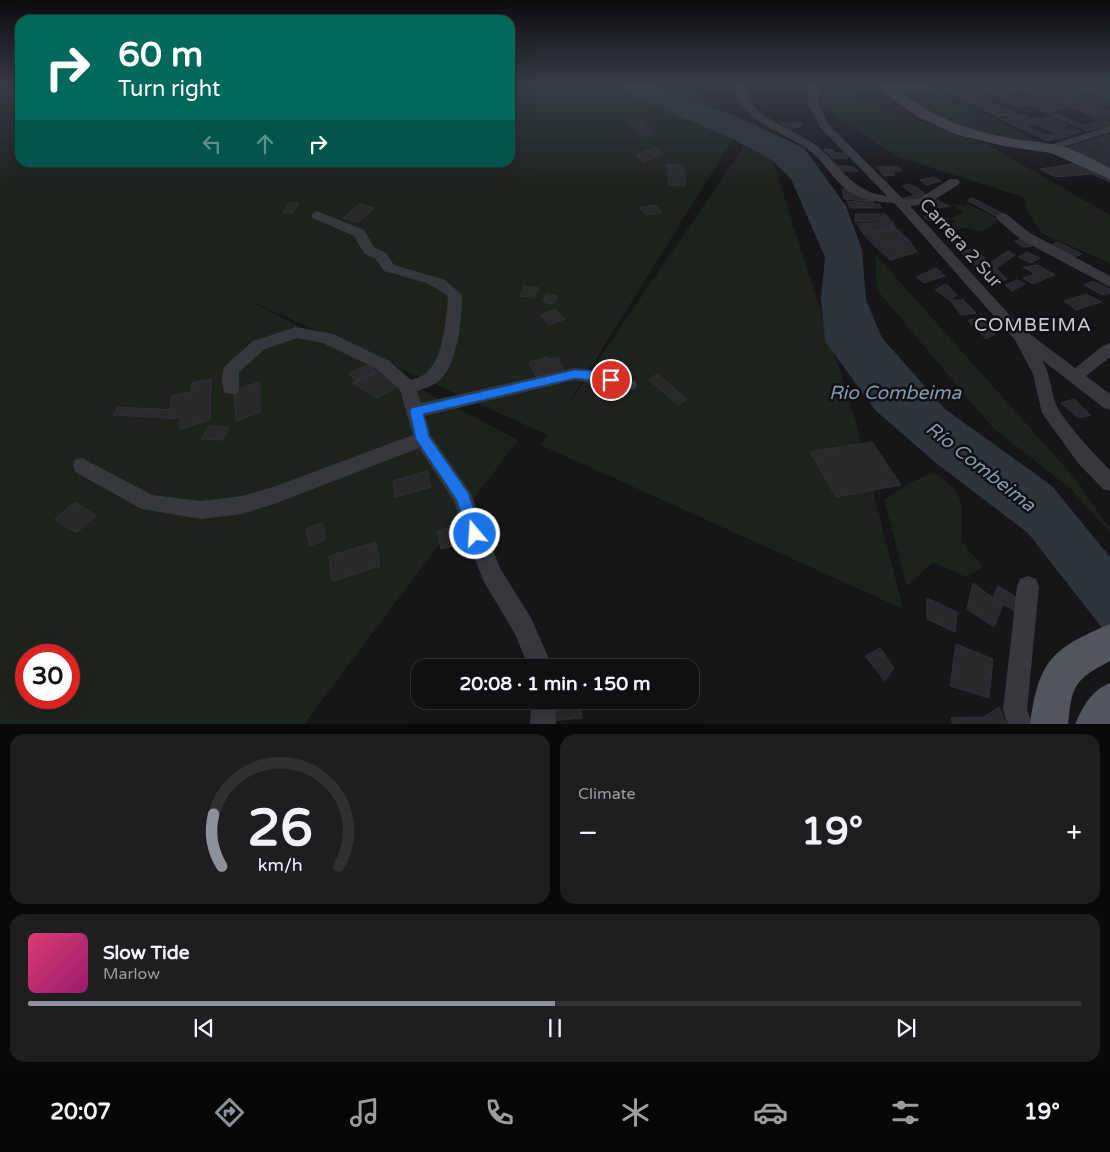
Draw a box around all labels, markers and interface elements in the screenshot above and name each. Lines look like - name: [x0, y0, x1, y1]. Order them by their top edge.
- text: 60 m: [118, 34, 203, 76]
- icon: right: [35, 35, 100, 100]
- text: Turn right: [118, 76, 220, 102]
- icon: left: [198, 130, 226, 158]
- icon: ahead: [251, 130, 279, 158]
- icon: right: [304, 130, 332, 158]
- street label: Carrera 2 Sur: [915, 194, 1007, 292]
- district label: COMBEIMA: [974, 314, 1092, 336]
- pin: [590, 359, 632, 401]
- icon: arrive: [597, 366, 625, 394]
- water label: Rio Combeima: [829, 382, 962, 404]
- water label: Río Combeima: [922, 417, 1040, 517]
- position arrow: [448, 507, 500, 559]
- speed limit sign: 30: [15, 644, 80, 709]
- text: 20:08 · 1 min · 150 m: [459, 673, 651, 695]
- text: Climate: [578, 784, 636, 804]
- text: 26: [247, 797, 313, 860]
- text: 19°: [801, 809, 863, 855]
- text: −: [578, 816, 598, 850]
- text: +: [1066, 816, 1082, 850]
- text: km/h: [258, 855, 302, 876]
- text: Slow Tide: [103, 942, 190, 964]
- text: Marlow: [103, 964, 160, 984]
- icon: previous: [190, 1014, 218, 1042]
- icon: pause: [541, 1014, 569, 1042]
- icon: next: [892, 1014, 920, 1042]
- icon: directions: [212, 1095, 247, 1130]
- icon: music: [347, 1095, 382, 1130]
- icon: phone: [482, 1095, 517, 1130]
- icon: climate: [618, 1095, 653, 1130]
- icon: car: [753, 1095, 788, 1130]
- icon: filters: [888, 1095, 923, 1130]
- text: 20:07: [50, 1099, 111, 1125]
- text: 19°: [1024, 1099, 1060, 1125]

